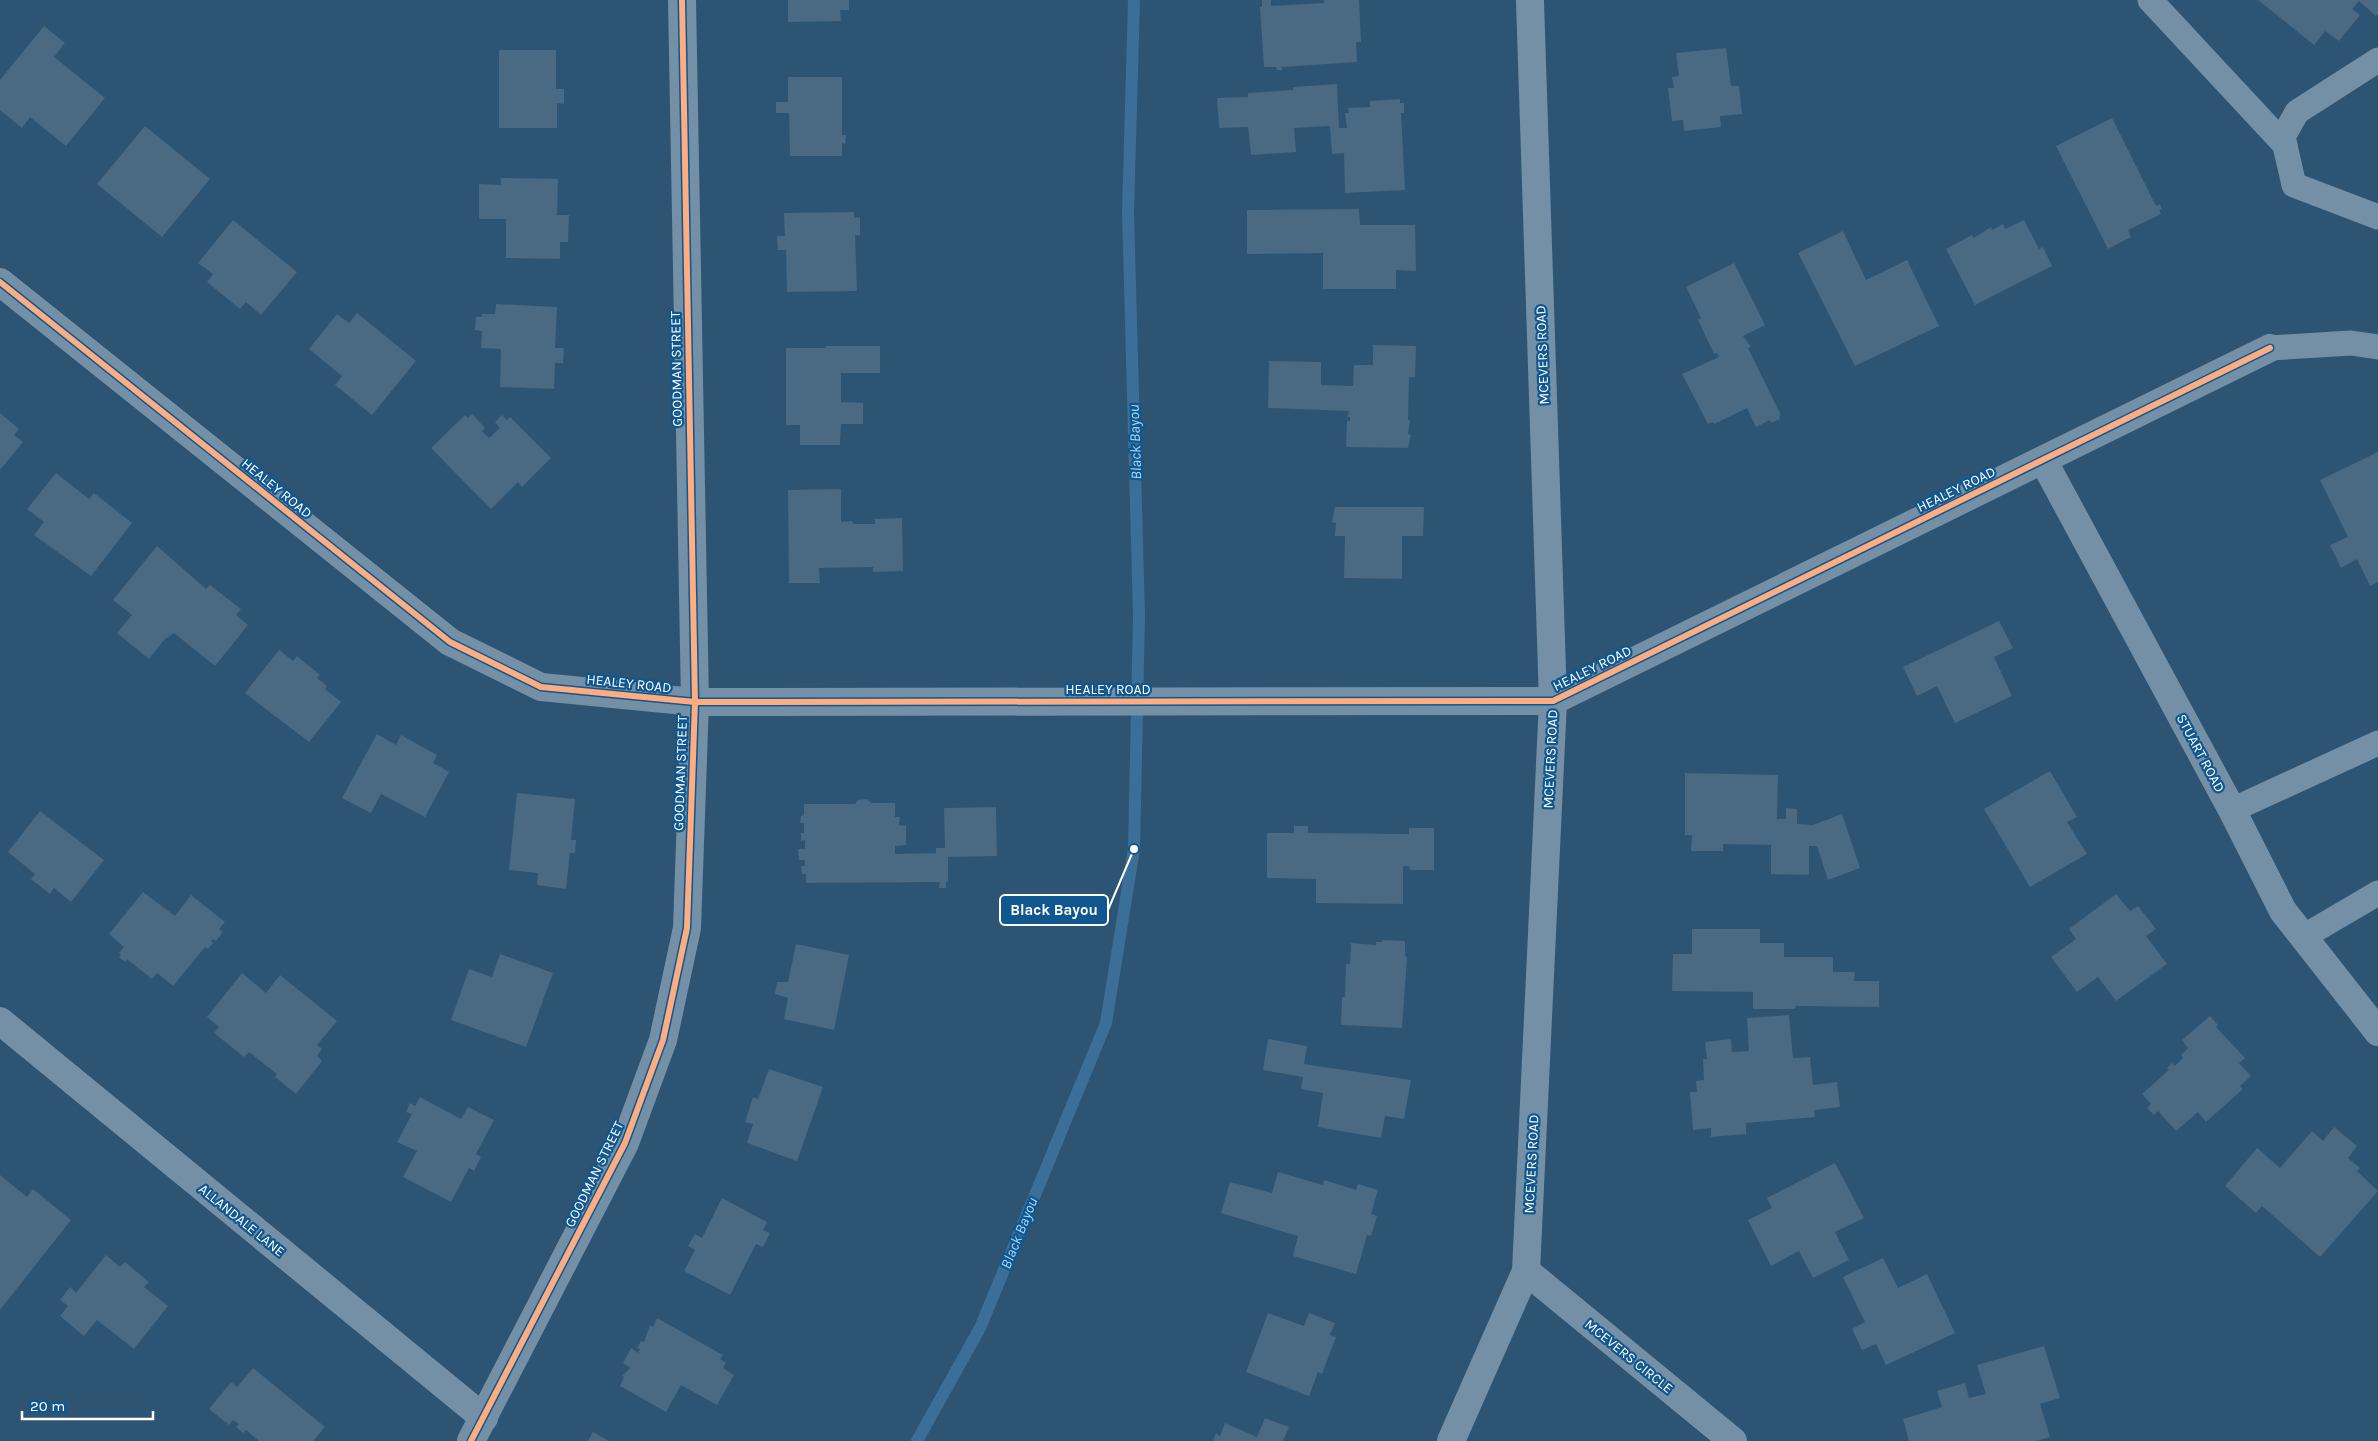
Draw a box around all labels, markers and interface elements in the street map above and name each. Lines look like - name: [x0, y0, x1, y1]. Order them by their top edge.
- street label: MCEVERS ROAD: [1532, 305, 1553, 405]
- street label: GOODMAN STREET: [667, 311, 686, 427]
- water label: Black Bayou: [1125, 404, 1145, 480]
- street label: HEALEY ROAD: [238, 455, 315, 522]
- street label: HEALEY ROAD: [1914, 463, 1998, 516]
- street label: HEALEY ROAD: [1550, 642, 1634, 695]
- street label: HEALEY ROAD: [585, 671, 672, 696]
- street label: HEALEY ROAD: [1065, 681, 1151, 698]
- street label: MCEVERS ROAD: [1539, 709, 1562, 809]
- street label: STUART ROAD: [2173, 711, 2228, 795]
- street label: GOODMAN STREET: [670, 715, 691, 831]
- callout: Black Bayou: [1000, 895, 1108, 925]
- text: Black Bayou: [1010, 901, 1098, 919]
- street label: MCEVERS ROAD: [1520, 1114, 1543, 1214]
- street label: GOODMAN STREET: [561, 1118, 627, 1230]
- street label: ALLANDALE LANE: [195, 1180, 288, 1260]
- water label: Black Bayou: [997, 1195, 1041, 1271]
- street label: MCEVERS CIRCLE: [1581, 1316, 1676, 1397]
- scale bar: [22, 1388, 154, 1420]
- text: 20 m: [30, 1397, 65, 1415]

